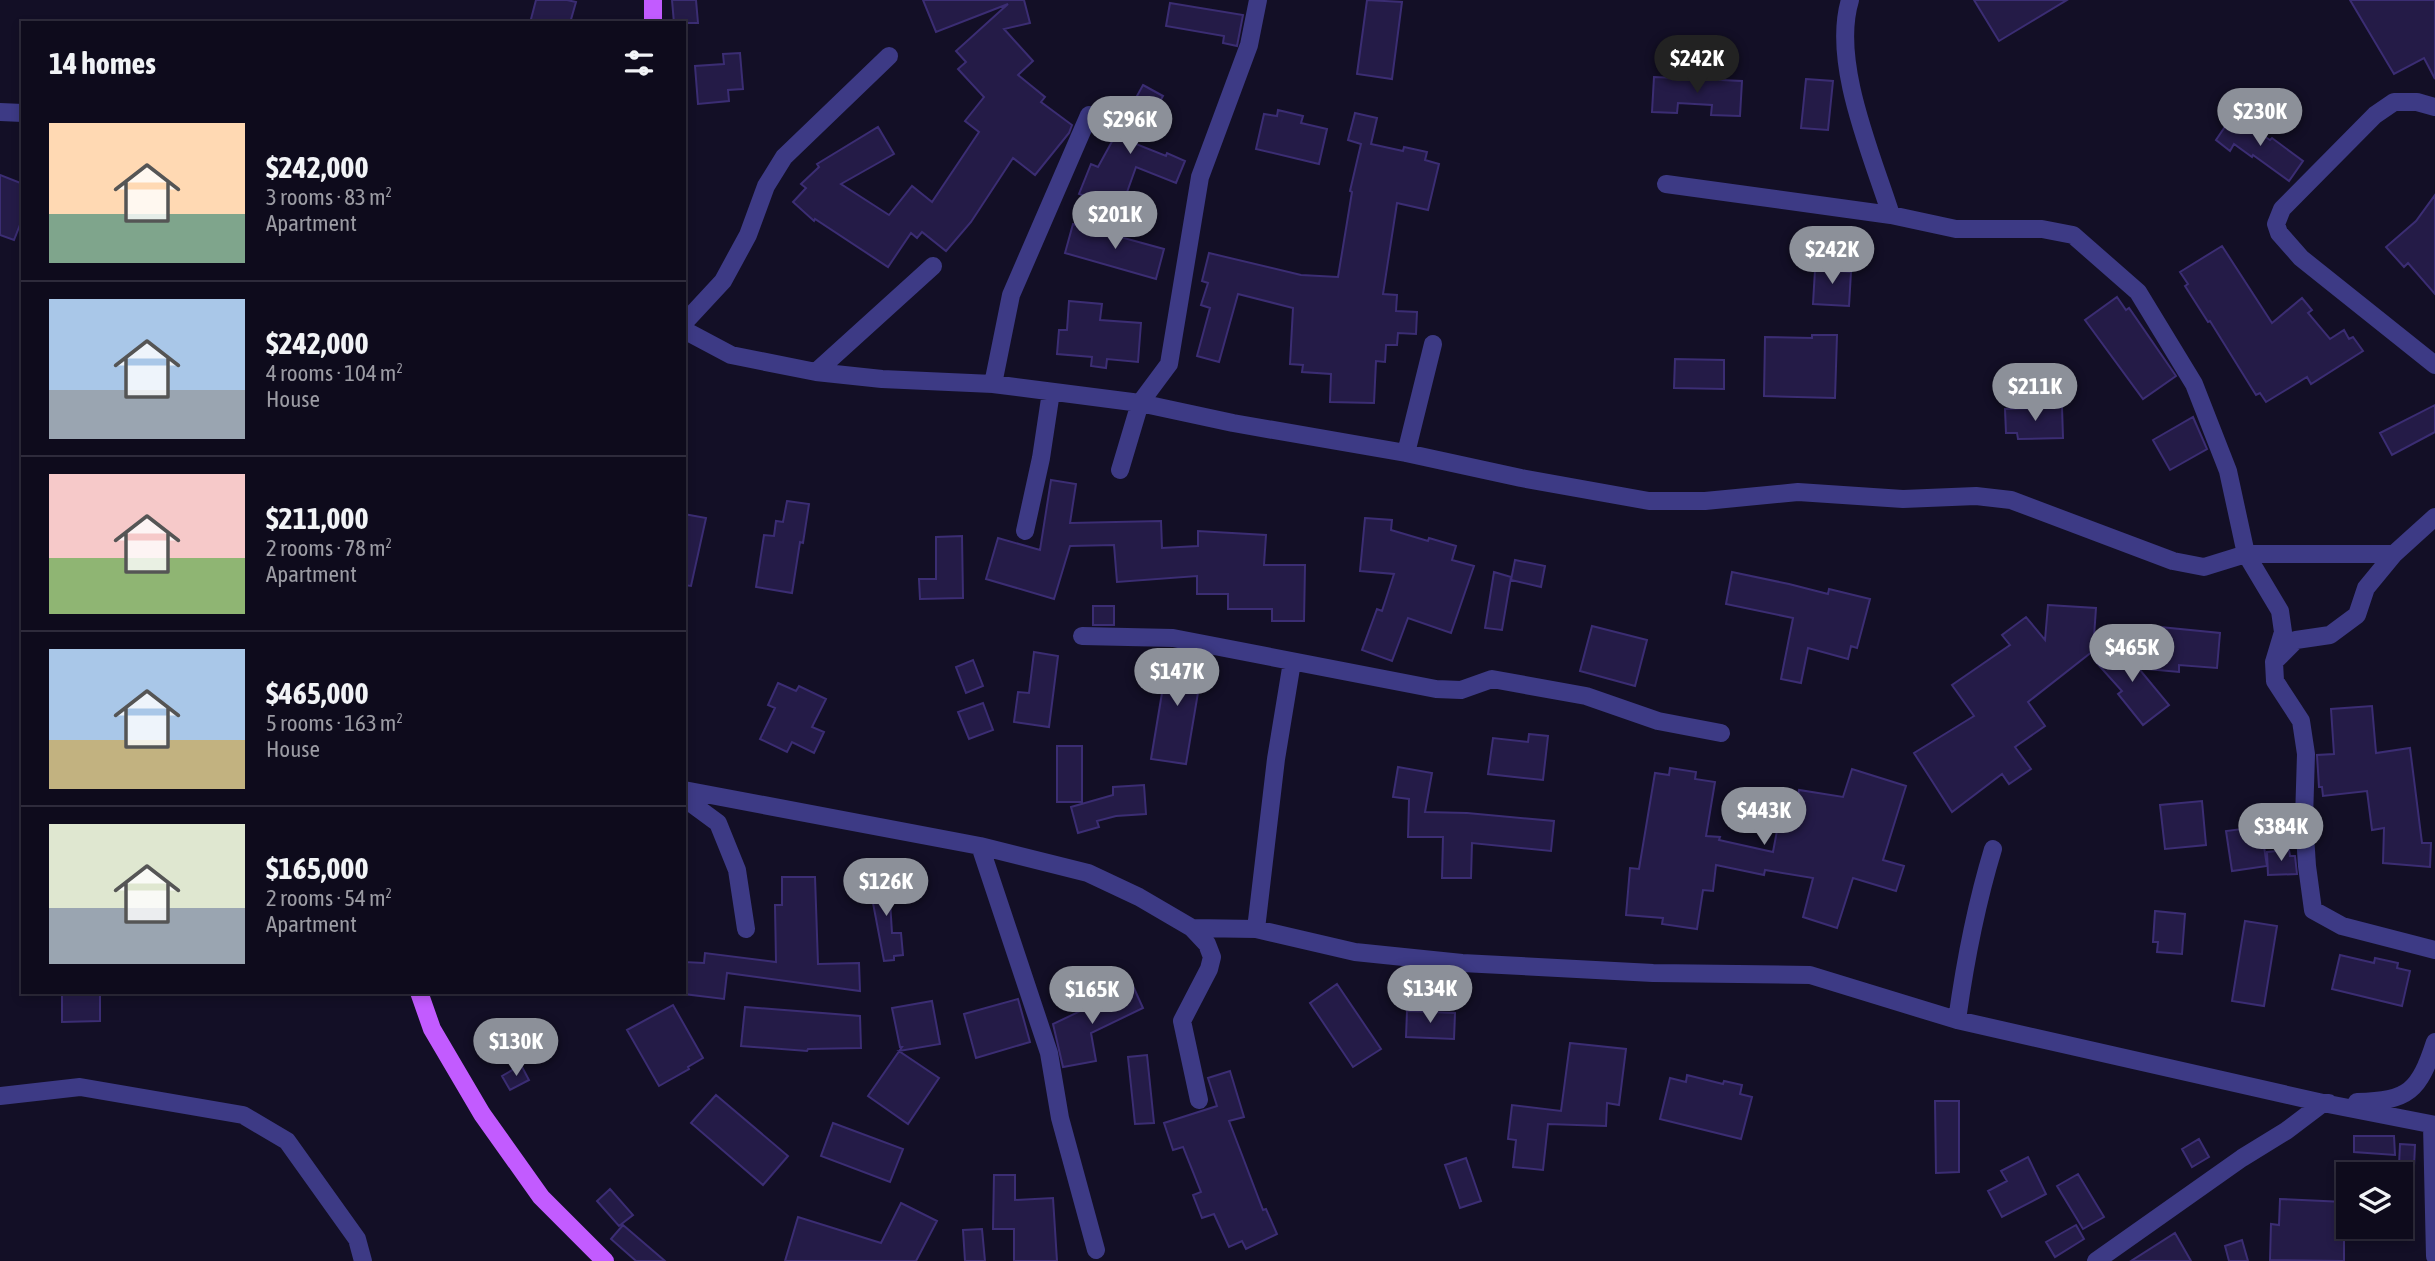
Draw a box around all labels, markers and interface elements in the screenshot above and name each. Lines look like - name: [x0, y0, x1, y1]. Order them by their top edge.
- pin: $242K: [1648, 36, 1746, 95]
- icon: filters: [620, 44, 658, 82]
- text: $242K: [1670, 45, 1724, 71]
- text: 14 homes: [49, 46, 156, 80]
- pin: $230K: [2211, 88, 2309, 148]
- pin: $296K: [1081, 96, 1179, 156]
- text: $230K: [2233, 98, 2287, 124]
- text: $296K: [1103, 106, 1157, 132]
- text: $242,000: [266, 150, 369, 184]
- icon: home: [105, 151, 189, 235]
- text: 3 rooms · 83 m²: [266, 184, 392, 210]
- pin: $201K: [1066, 191, 1164, 251]
- text: $201K: [1088, 201, 1142, 227]
- text: Apartment: [266, 210, 357, 236]
- pin: $242K: [1783, 226, 1881, 286]
- text: $242K: [1805, 236, 1859, 262]
- text: $242,000: [266, 326, 369, 360]
- icon: home: [105, 327, 189, 411]
- text: 4 rooms · 104 m²: [266, 360, 403, 386]
- pin: $211K: [1986, 364, 2084, 423]
- text: $211K: [2008, 373, 2062, 399]
- text: House: [266, 386, 320, 412]
- text: $211,000: [266, 501, 369, 535]
- icon: home: [105, 502, 189, 586]
- text: 2 rooms · 78 m²: [266, 535, 392, 561]
- text: Apartment: [266, 561, 357, 587]
- pin: $465K: [2083, 624, 2181, 684]
- text: $465K: [2105, 634, 2159, 660]
- pin: $147K: [1128, 648, 1226, 708]
- text: $147K: [1150, 658, 1204, 684]
- text: $465,000: [266, 676, 369, 710]
- icon: home: [105, 677, 189, 761]
- text: 5 rooms · 163 m²: [266, 710, 403, 736]
- text: House: [266, 736, 320, 762]
- pin: $443K: [1715, 788, 1813, 847]
- text: $443K: [1737, 797, 1791, 823]
- pin: $384K: [2232, 804, 2330, 863]
- text: $384K: [2254, 813, 2308, 839]
- text: $165,000: [266, 851, 369, 885]
- icon: home: [105, 852, 189, 936]
- pin: $126K: [837, 858, 935, 918]
- text: $126K: [859, 868, 913, 894]
- text: 2 rooms · 54 m²: [266, 885, 392, 911]
- text: Apartment: [266, 911, 357, 937]
- pin: $134K: [1381, 965, 1479, 1025]
- pin: $165K: [1043, 967, 1141, 1026]
- text: $134K: [1403, 975, 1457, 1001]
- text: $165K: [1065, 976, 1119, 1002]
- pin: $130K: [467, 1018, 565, 1078]
- text: $130K: [489, 1028, 543, 1054]
- map controls: [2336, 1162, 2413, 1239]
- button: layers: [2336, 1162, 2413, 1239]

